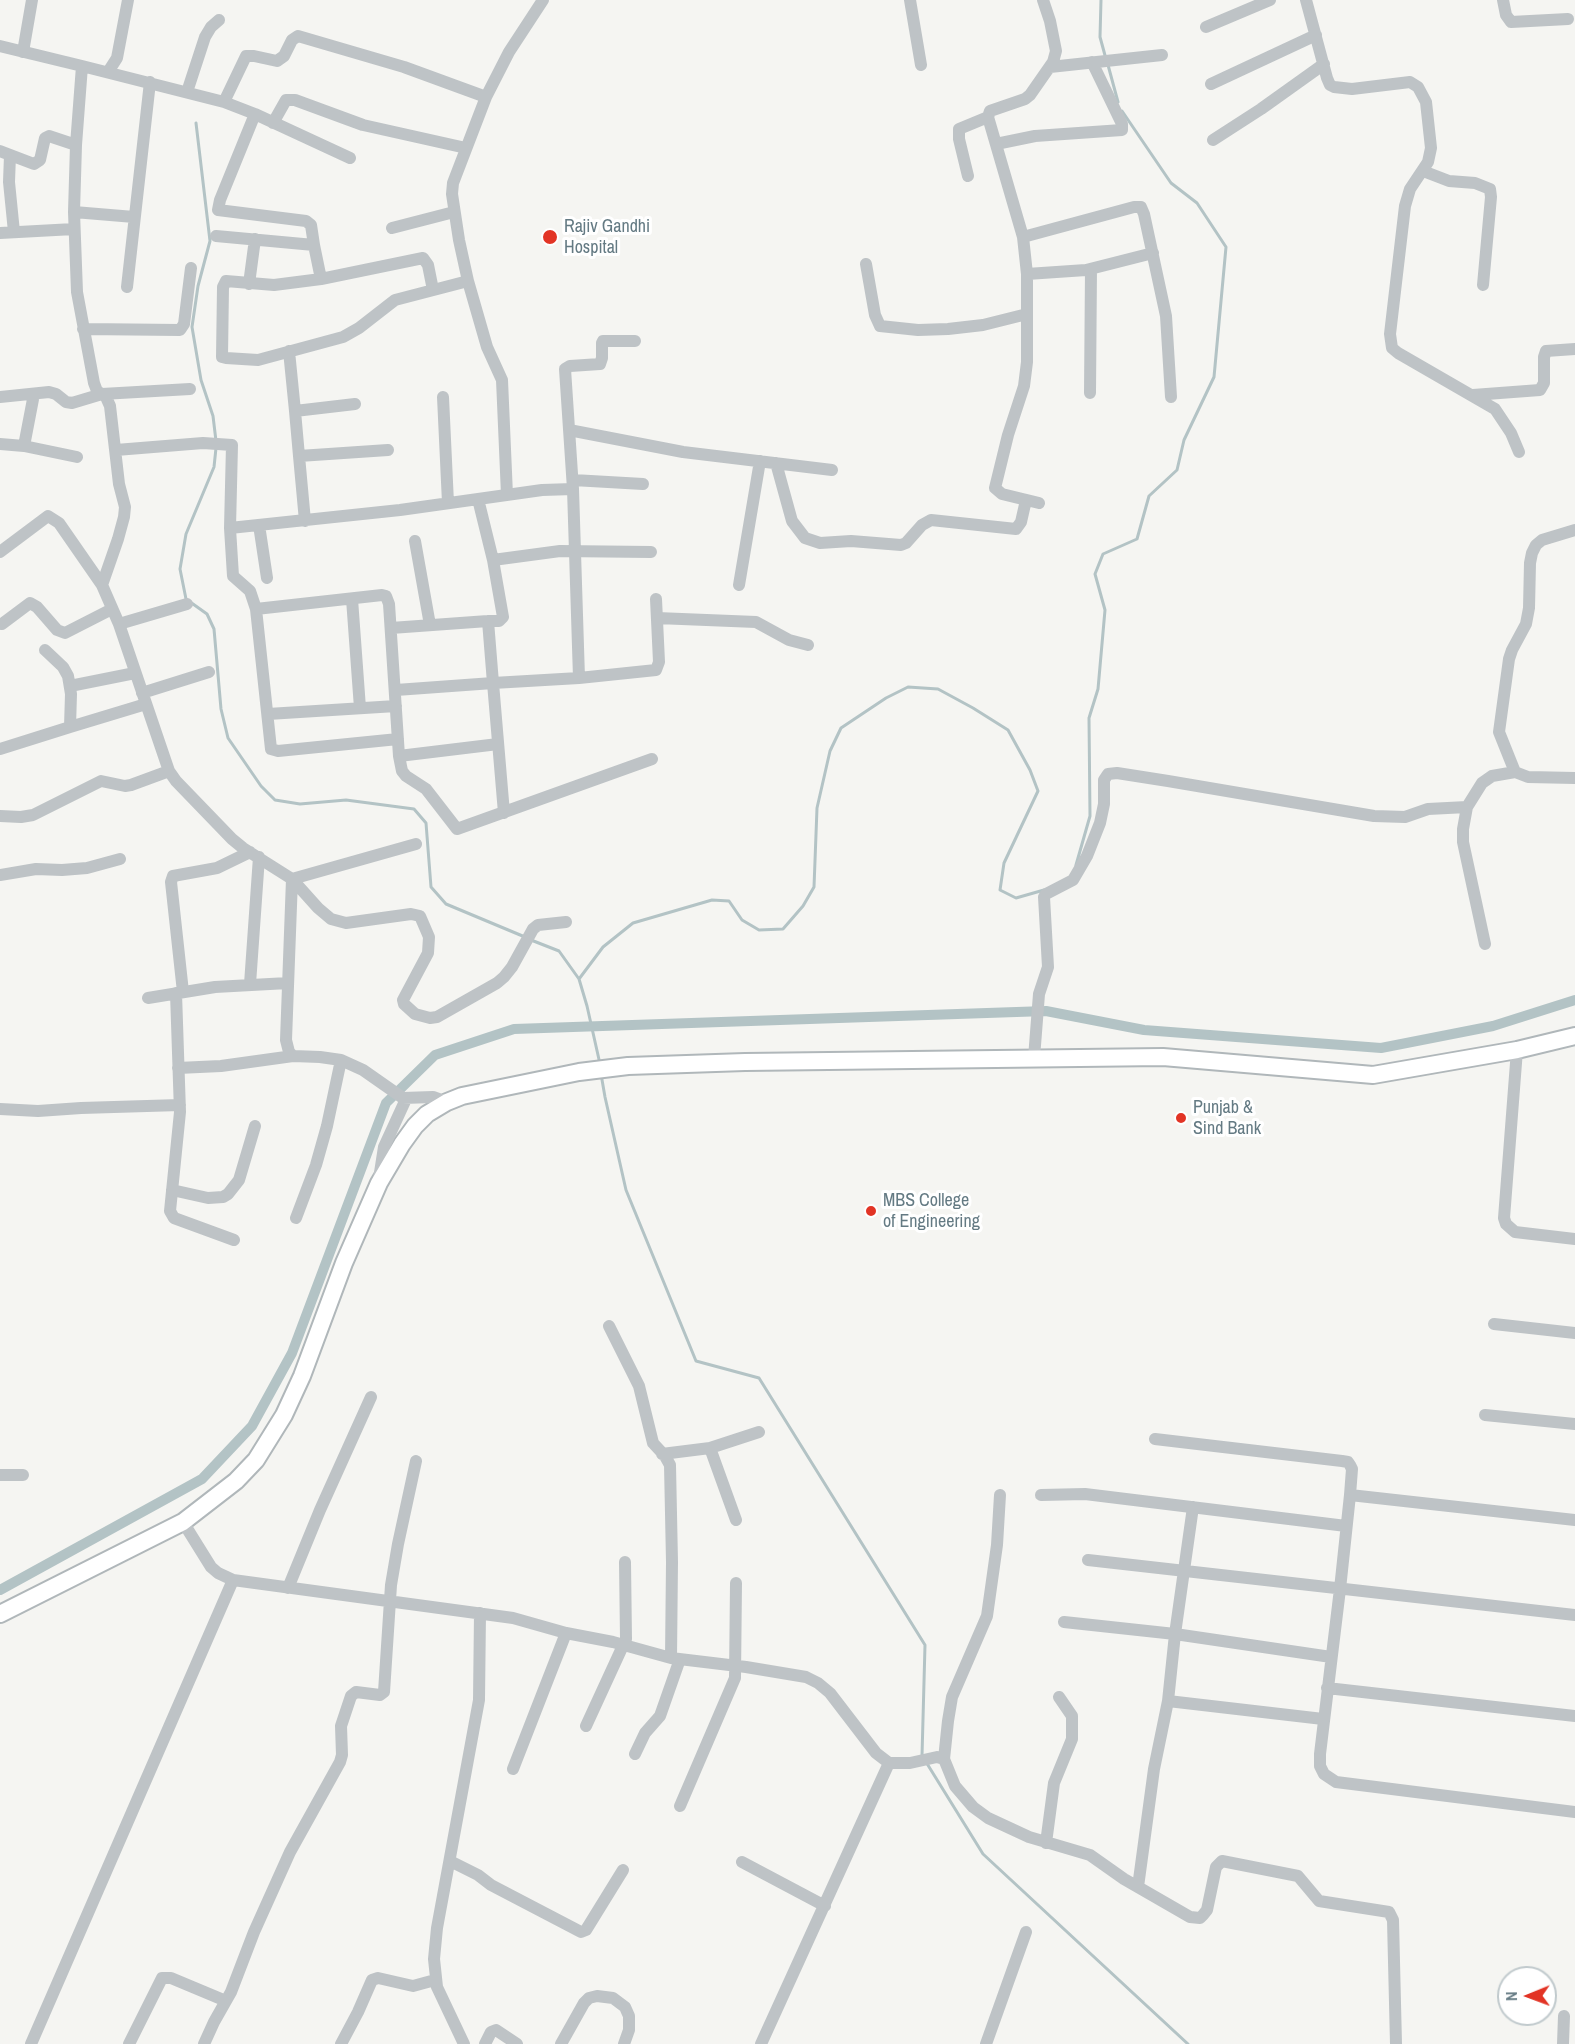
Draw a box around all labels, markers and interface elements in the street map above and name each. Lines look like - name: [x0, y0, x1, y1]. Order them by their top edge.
- place label: Rajiv Gandhi Hospital: [564, 216, 650, 258]
- marker: Rajiv Gandhi Hospital: [541, 228, 559, 246]
- place label: Punjab & Sind Bank: [1193, 1097, 1261, 1140]
- marker: Punjab & Sind Bank: [1174, 1111, 1188, 1125]
- place label: MBS College of Engineering: [883, 1190, 980, 1232]
- marker: MBS College of Engineering: [864, 1204, 878, 1218]
- north arrow: [1497, 1966, 1557, 2026]
- text: N: [1500, 1991, 1522, 2001]

